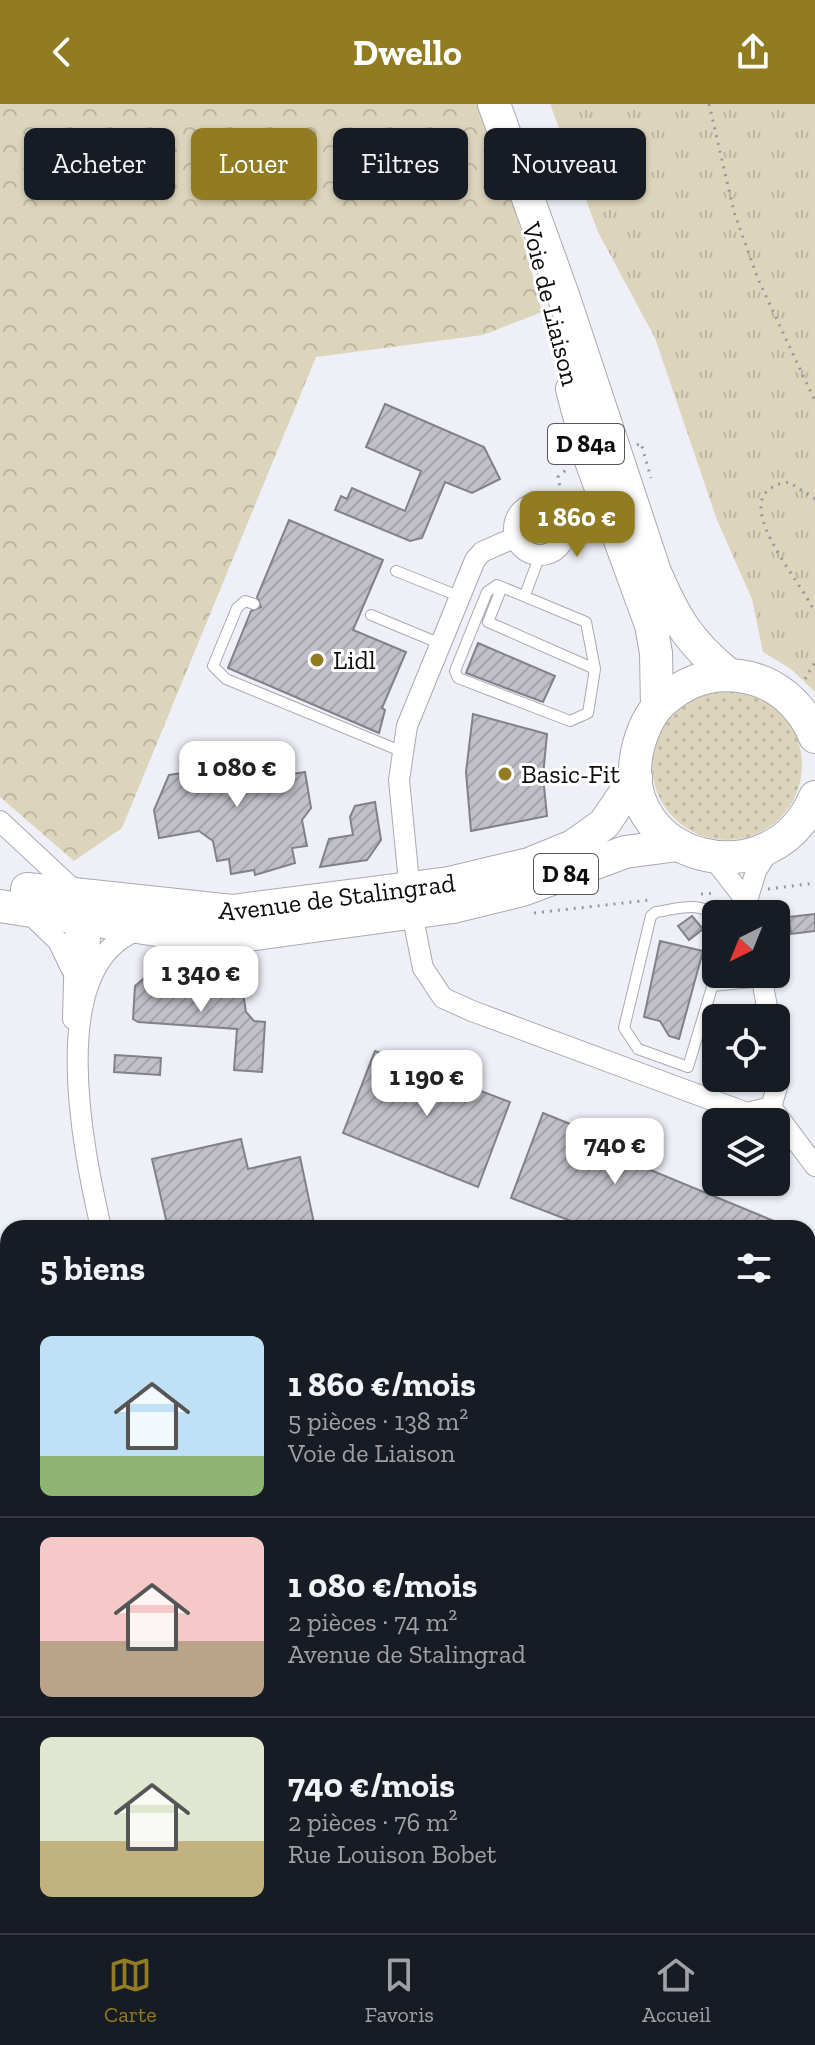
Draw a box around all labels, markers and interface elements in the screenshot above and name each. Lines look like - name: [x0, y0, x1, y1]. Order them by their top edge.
- icon: back: [40, 30, 84, 74]
- icon: share: [731, 30, 775, 74]
- text: Dwello: [353, 31, 462, 74]
- chip: Acheter: [24, 128, 175, 200]
- chip: Louer: [191, 128, 317, 200]
- chip: Filtres: [333, 128, 468, 200]
- chip: Nouveau: [484, 128, 646, 200]
- street label: Voie de Liaison: [515, 218, 587, 389]
- road number: D 84a: [548, 424, 624, 464]
- pin: 1 860 €: [503, 491, 651, 559]
- text: 1 860 €: [538, 501, 616, 533]
- place label: Lidl: [333, 644, 376, 676]
- marker: Lidl: [308, 651, 326, 669]
- pin: 1 080 €: [163, 741, 311, 809]
- text: 1 080 €: [197, 751, 277, 783]
- place label: Basic-Fit: [521, 758, 620, 790]
- marker: Basic-Fit: [496, 765, 514, 783]
- road number: D 84: [534, 854, 598, 894]
- street label: Avenue de Stalingrad: [217, 866, 457, 927]
- north arrow: [702, 900, 790, 988]
- map controls: [702, 900, 790, 1196]
- pin: 1 340 €: [127, 946, 275, 1014]
- text: 1 340 €: [161, 956, 241, 988]
- button: locate: [702, 1004, 790, 1092]
- pin: 1 190 €: [353, 1050, 501, 1118]
- text: 1 190 €: [389, 1060, 465, 1092]
- button: layers: [702, 1108, 790, 1196]
- pin: 740 €: [559, 1118, 671, 1186]
- text: 740 €: [584, 1128, 646, 1160]
- icon: filters: [732, 1246, 776, 1290]
- text: 5 biens: [40, 1248, 145, 1289]
- text: 1 860 €/mois: [288, 1364, 476, 1405]
- icon: home: [104, 1368, 200, 1464]
- text: 5 pièces · 138 m²: [288, 1405, 468, 1437]
- text: Voie de Liaison: [288, 1437, 455, 1469]
- text: 1 080 €/mois: [288, 1565, 477, 1606]
- icon: home: [104, 1569, 200, 1665]
- text: 2 pièces · 74 m²: [288, 1606, 457, 1638]
- text: Avenue de Stalingrad: [288, 1638, 526, 1670]
- text: 740 €/mois: [288, 1765, 455, 1806]
- icon: home: [104, 1769, 200, 1865]
- text: 2 pièces · 76 m²: [288, 1806, 458, 1838]
- text: Rue Louison Bobet: [288, 1838, 496, 1870]
- tab: Carte: [104, 1953, 157, 2028]
- tab: Favoris: [365, 1953, 434, 2028]
- tab: Accueil: [642, 1953, 711, 2028]

